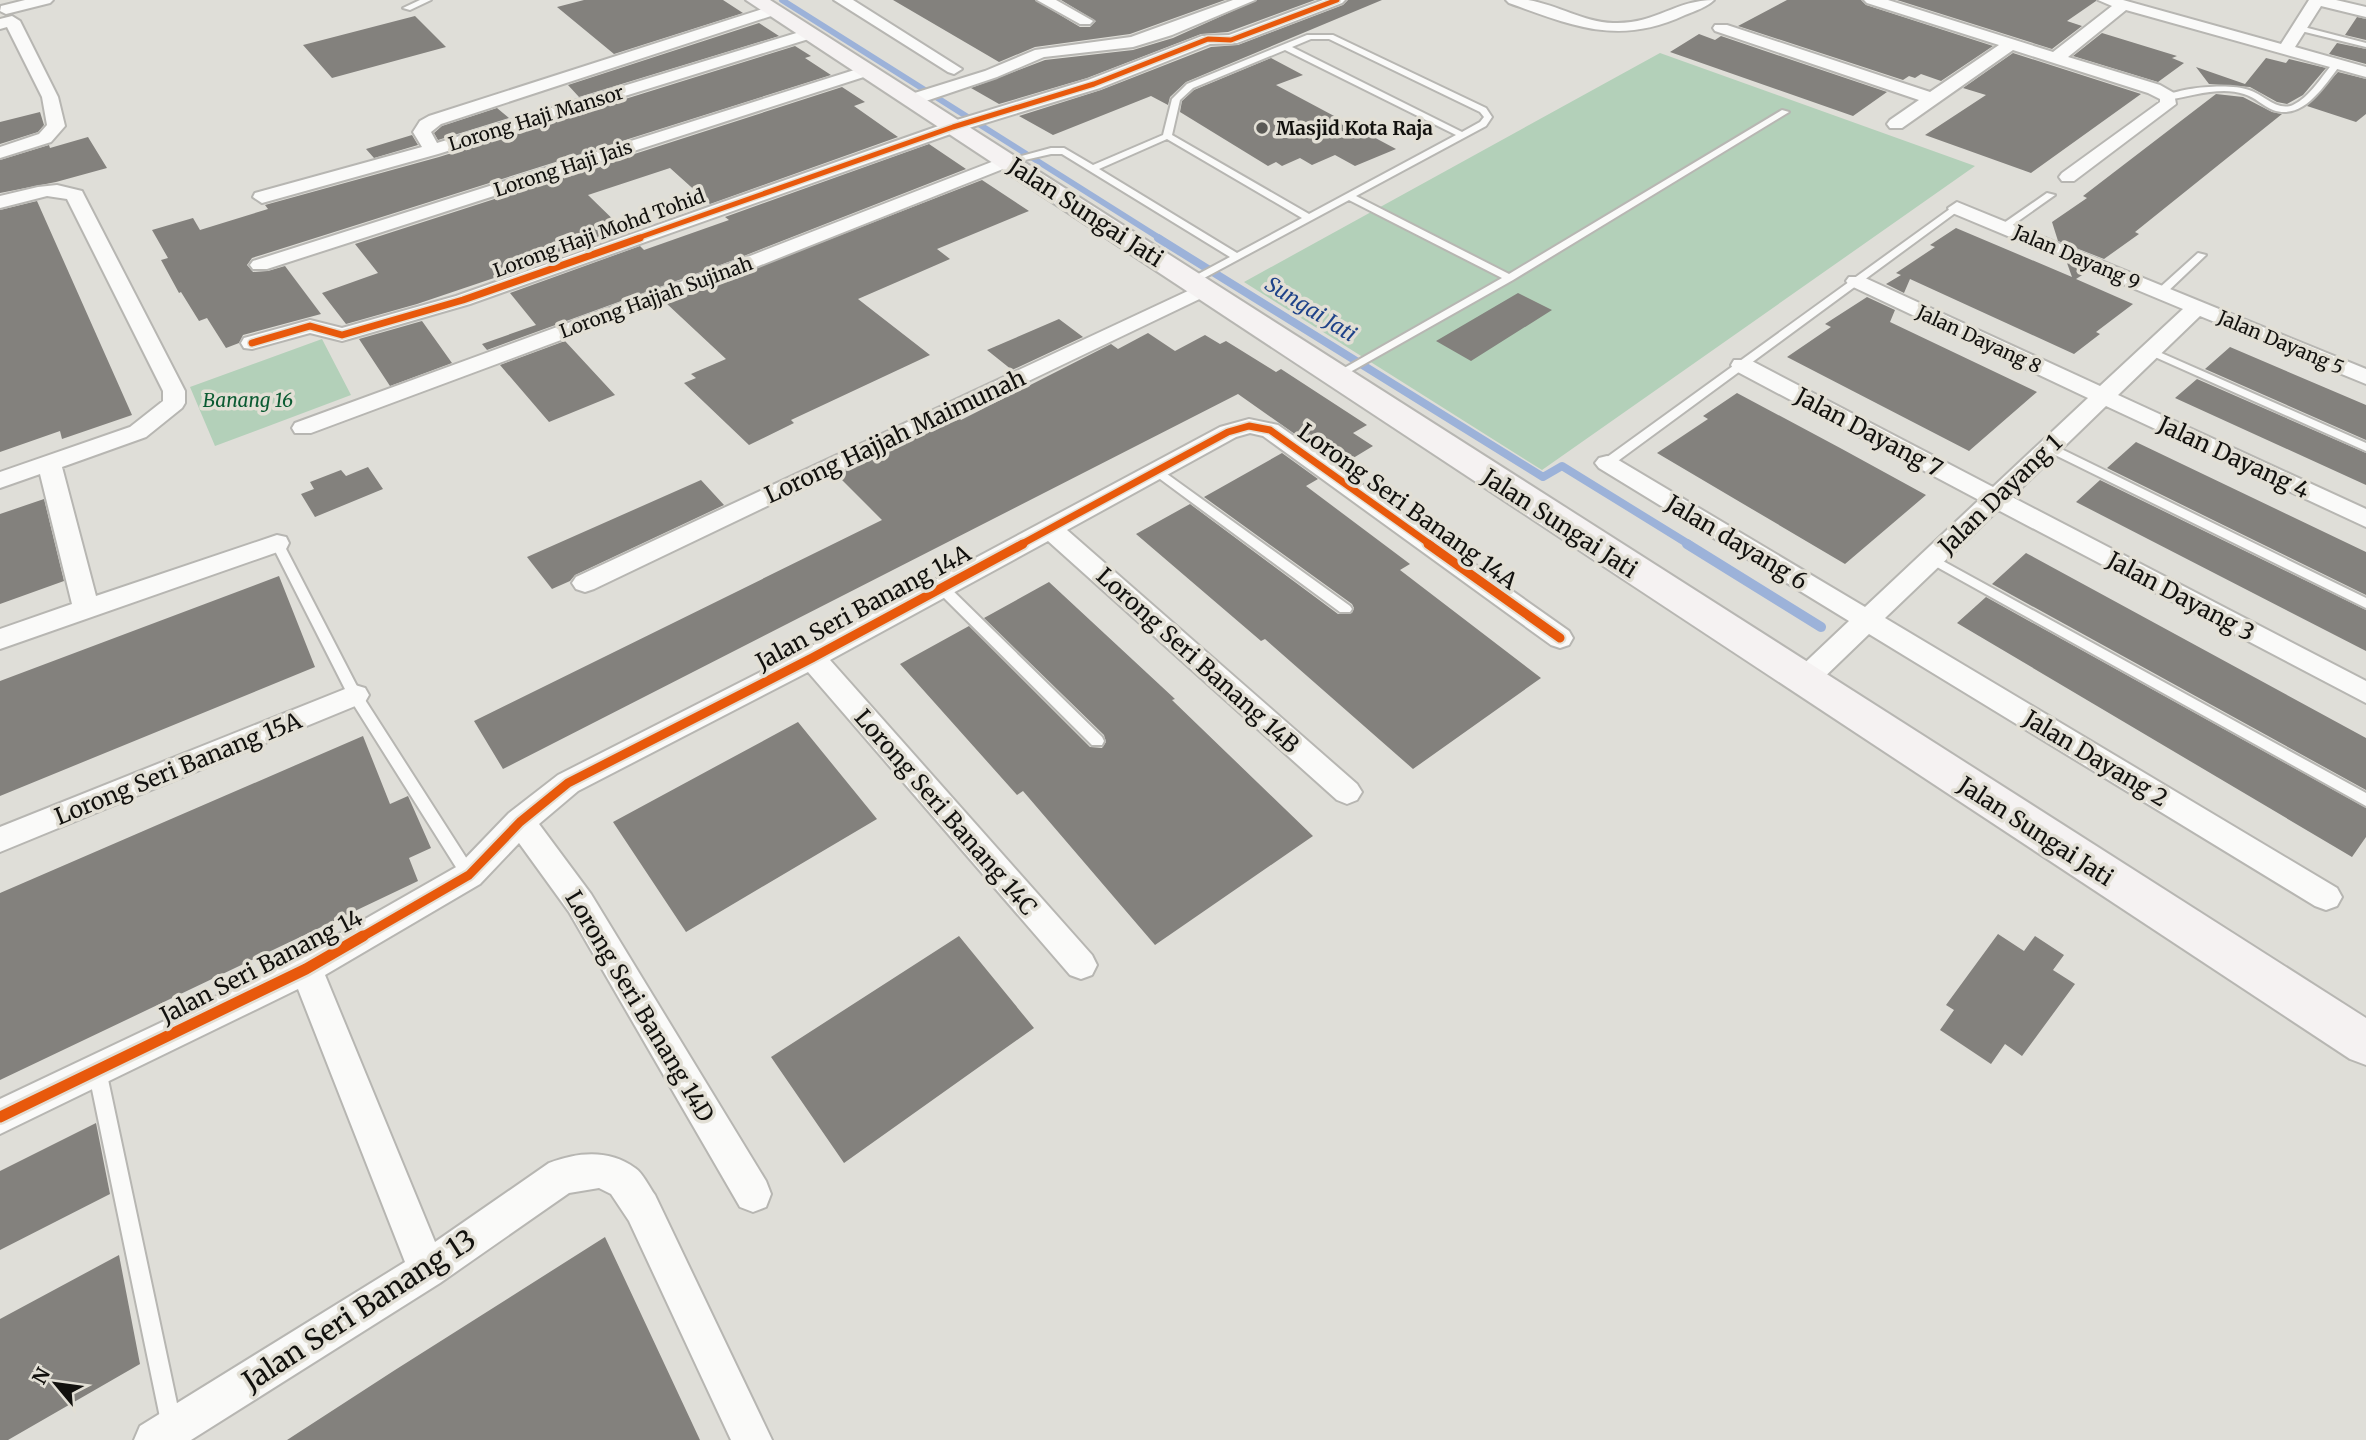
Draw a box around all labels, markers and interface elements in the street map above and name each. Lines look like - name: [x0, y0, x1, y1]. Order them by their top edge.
- street label: Lorong Haji Mansor: [445, 80, 627, 156]
- place label: Masjid Kota Raja: [1276, 116, 1433, 140]
- marker: Masjid Kota Raja: [1254, 120, 1270, 136]
- street label: Lorong Haji Jais: [491, 134, 635, 202]
- street label: Jalan Sungai Jati: [1002, 151, 1169, 273]
- street label: Lorong Haji Mohd Tohid: [490, 184, 708, 282]
- street label: Jalan Dayang 9: [2009, 219, 2144, 294]
- street label: Lorong Hajjah Sujinah: [556, 251, 756, 343]
- water label: Sungai Jati: [1260, 270, 1362, 348]
- street label: Jalan Dayang 8: [1912, 299, 2045, 378]
- street label: Jalan Dayang 5: [2213, 304, 2348, 379]
- street label: Lorong Hajjah Maimunah: [760, 363, 1030, 509]
- street label: Jalan Dayang 7: [1789, 381, 1948, 483]
- park label: Banang 16: [203, 388, 293, 412]
- street label: Jalan Dayang 4: [2153, 409, 2314, 505]
- street label: Lorong Seri Banang 14A: [1293, 417, 1524, 596]
- street label: Jalan Dayang 1: [1932, 428, 2068, 561]
- street label: Jalan Sungai Jati: [1476, 462, 1643, 584]
- street label: Jalan dayang 6: [1660, 488, 1813, 596]
- street label: Jalan Seri Banang 14A: [750, 538, 976, 676]
- street label: Jalan Dayang 3: [2101, 545, 2260, 647]
- street label: Lorong Seri Banang 14B: [1091, 561, 1305, 759]
- street label: Lorong Seri Banang 14C: [849, 703, 1043, 921]
- street label: Jalan Dayang 2: [2018, 703, 2173, 812]
- street label: Lorong Seri Banang 15A: [50, 705, 306, 831]
- street label: Jalan Sungai Jati: [1952, 770, 2119, 892]
- street label: Lorong Seri Banang 14D: [559, 885, 721, 1127]
- street label: Jalan Seri Banang 14: [154, 902, 367, 1030]
- street label: Jalan Seri Banang 13: [235, 1221, 483, 1400]
- north arrow: [21, 1349, 91, 1419]
- text: N: [27, 1363, 55, 1388]

